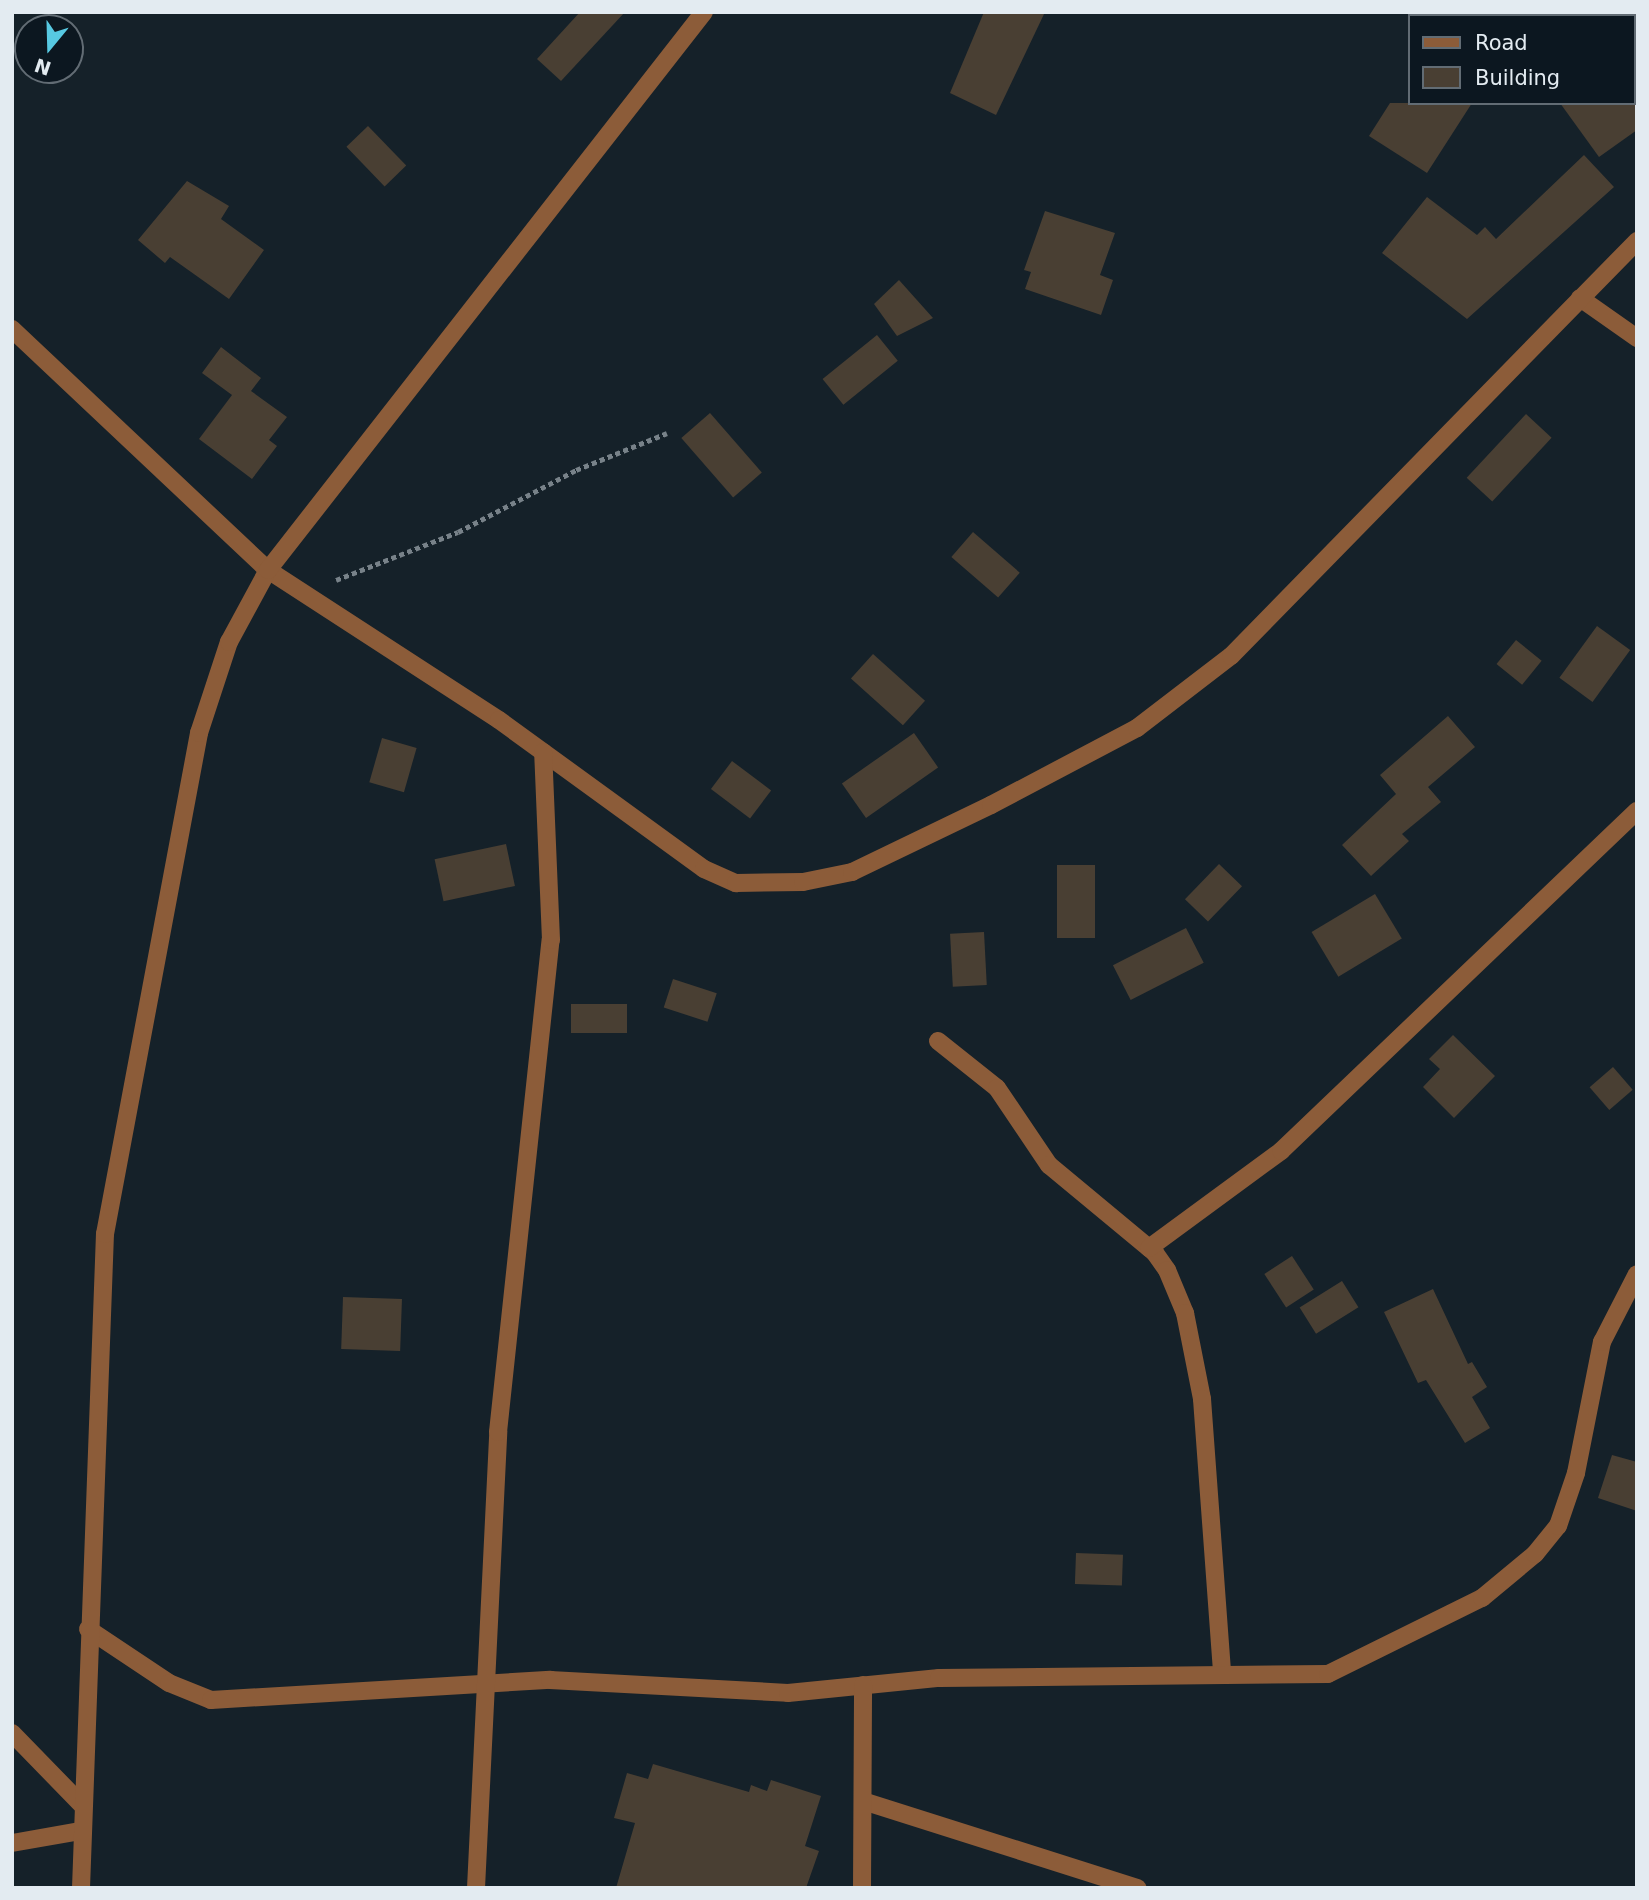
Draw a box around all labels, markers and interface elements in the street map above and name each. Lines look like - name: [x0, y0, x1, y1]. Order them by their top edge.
- north arrow: [14, 14, 84, 84]
- legend: [1408, 14, 1635, 105]
- text: Road: [1475, 31, 1528, 55]
- text: N: [32, 54, 54, 80]
- text: Building: [1475, 66, 1560, 90]

